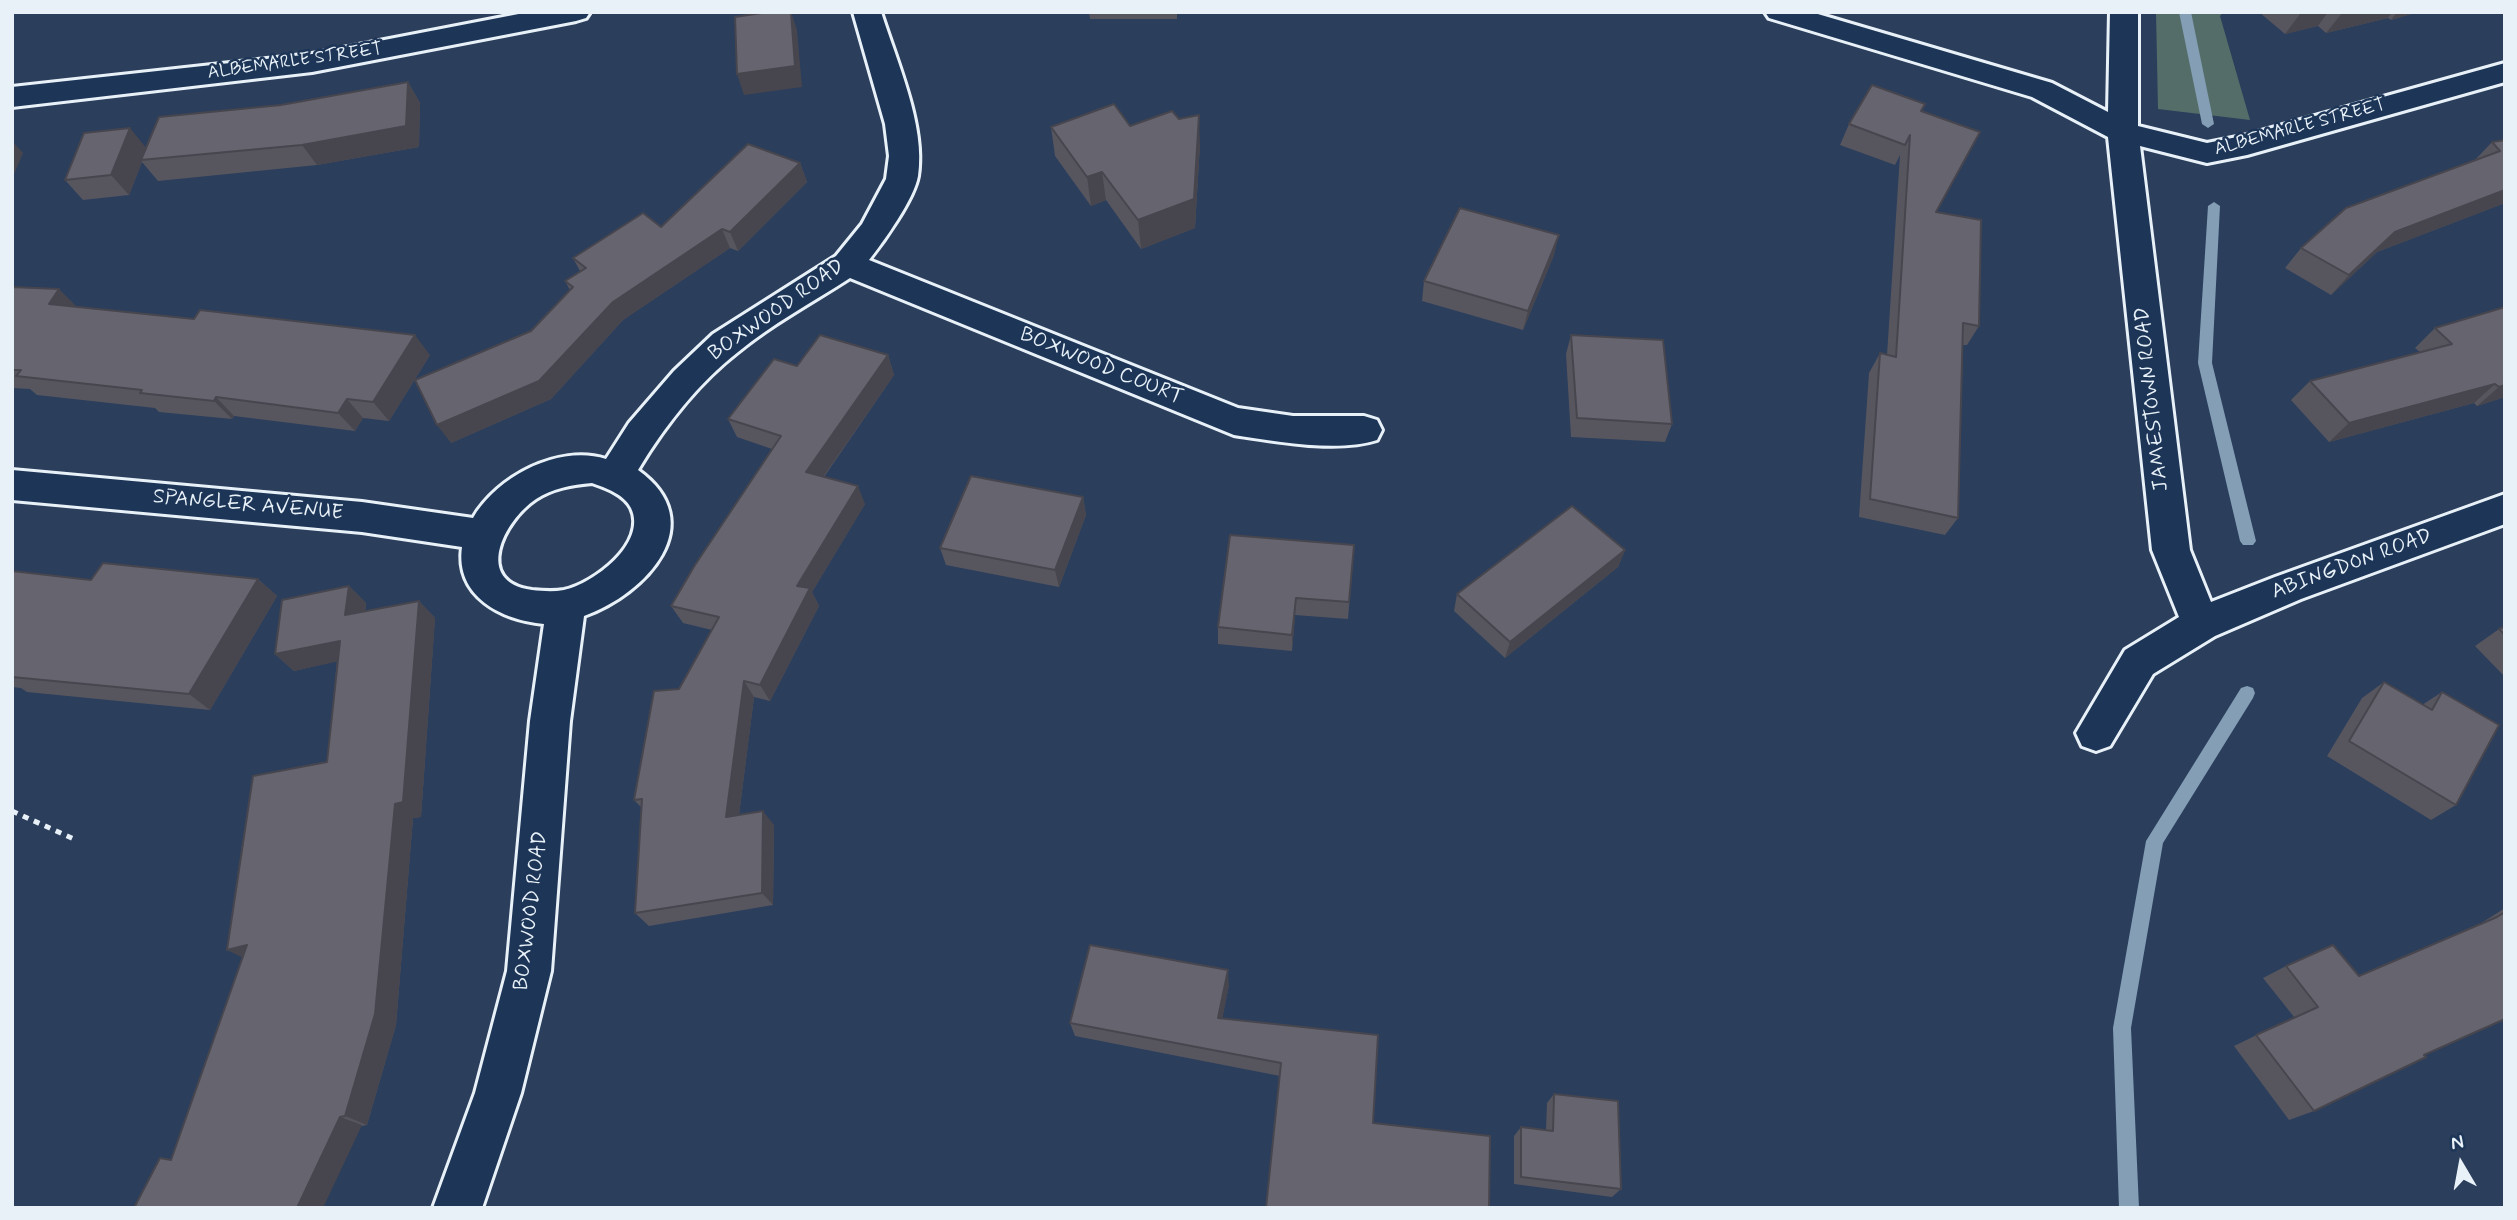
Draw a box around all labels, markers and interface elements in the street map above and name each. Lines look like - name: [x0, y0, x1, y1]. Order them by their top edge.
- street label: ALBEMARLE STREET: [206, 39, 384, 85]
- street label: ALBEMARLE STREET: [2212, 95, 2388, 161]
- street label: BOXWOOD ROAD: [704, 255, 850, 367]
- street label: JAMESTOWN ROAD: [2131, 305, 2175, 493]
- street label: BOXWOOD COURT: [1016, 323, 1186, 411]
- street label: SPANGLER AVENUE: [152, 485, 344, 527]
- street label: ABINGDON ROAD: [2268, 524, 2436, 606]
- street label: BOXWOOD ROAD: [510, 830, 554, 992]
- north arrow: [2426, 1129, 2496, 1199]
- text: N: [2449, 1129, 2466, 1156]

